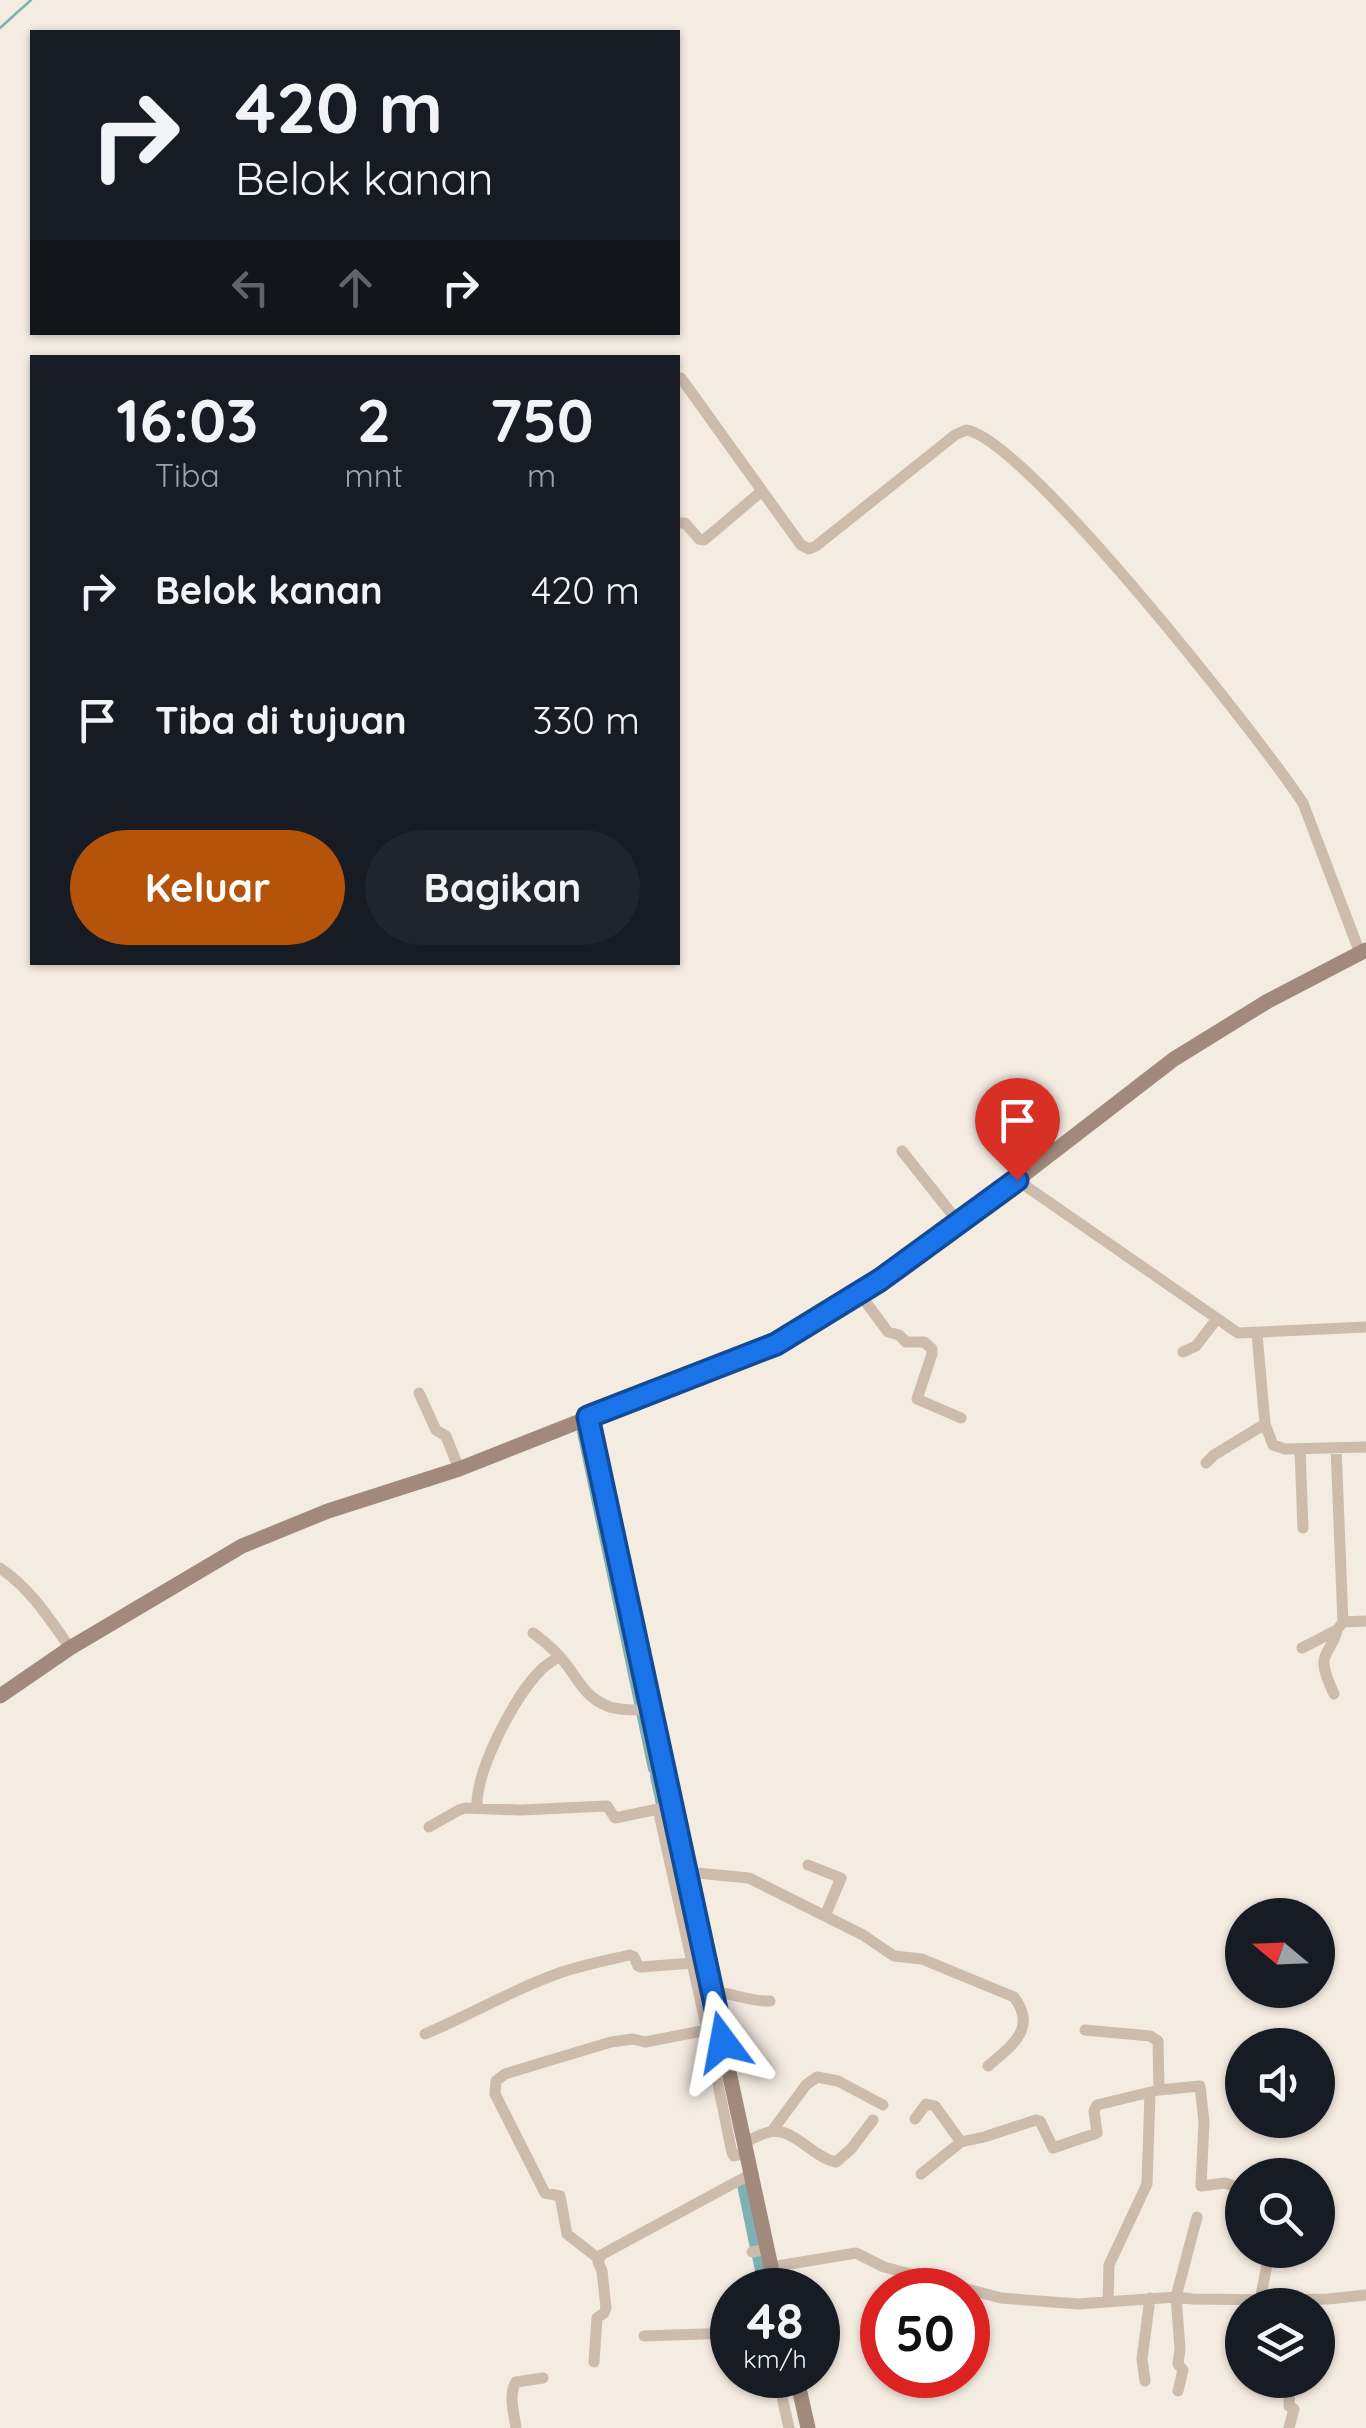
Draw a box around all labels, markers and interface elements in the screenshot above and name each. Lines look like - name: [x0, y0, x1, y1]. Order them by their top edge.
- text: 420 m: [235, 63, 443, 151]
- icon: right: [70, 70, 200, 200]
- text: Belok kanan: [235, 150, 494, 206]
- icon: left: [223, 260, 278, 315]
- icon: ahead: [328, 260, 383, 315]
- icon: right: [433, 260, 488, 315]
- text: 16:03: [116, 382, 258, 457]
- text: 2: [357, 382, 391, 457]
- text: 750: [489, 382, 594, 457]
- text: Tiba: [155, 455, 220, 495]
- text: mnt: [345, 455, 403, 495]
- text: m: [527, 455, 556, 495]
- icon: right: [70, 563, 125, 618]
- text: Belok kanan: [155, 566, 383, 614]
- text: 420 m: [531, 566, 640, 614]
- icon: arrive: [70, 693, 125, 748]
- text: Tiba di tujuan: [155, 696, 407, 744]
- text: 330 m: [533, 696, 640, 744]
- button: Keluar: [70, 830, 345, 945]
- button: Bagikan: [365, 830, 640, 945]
- pin: [975, 1078, 1060, 1181]
- icon: arrive: [990, 1093, 1045, 1148]
- north arrow: [1225, 1898, 1335, 2008]
- map controls: [1225, 1898, 1335, 2398]
- position arrow: [671, 1990, 775, 2094]
- button: sound: [1225, 2028, 1335, 2138]
- button: search: [1225, 2158, 1335, 2268]
- speed limit sign: 50: [860, 2268, 990, 2398]
- button: layers: [1225, 2288, 1335, 2398]
- text: 48: [747, 2289, 803, 2352]
- text: km/h: [743, 2343, 807, 2374]

